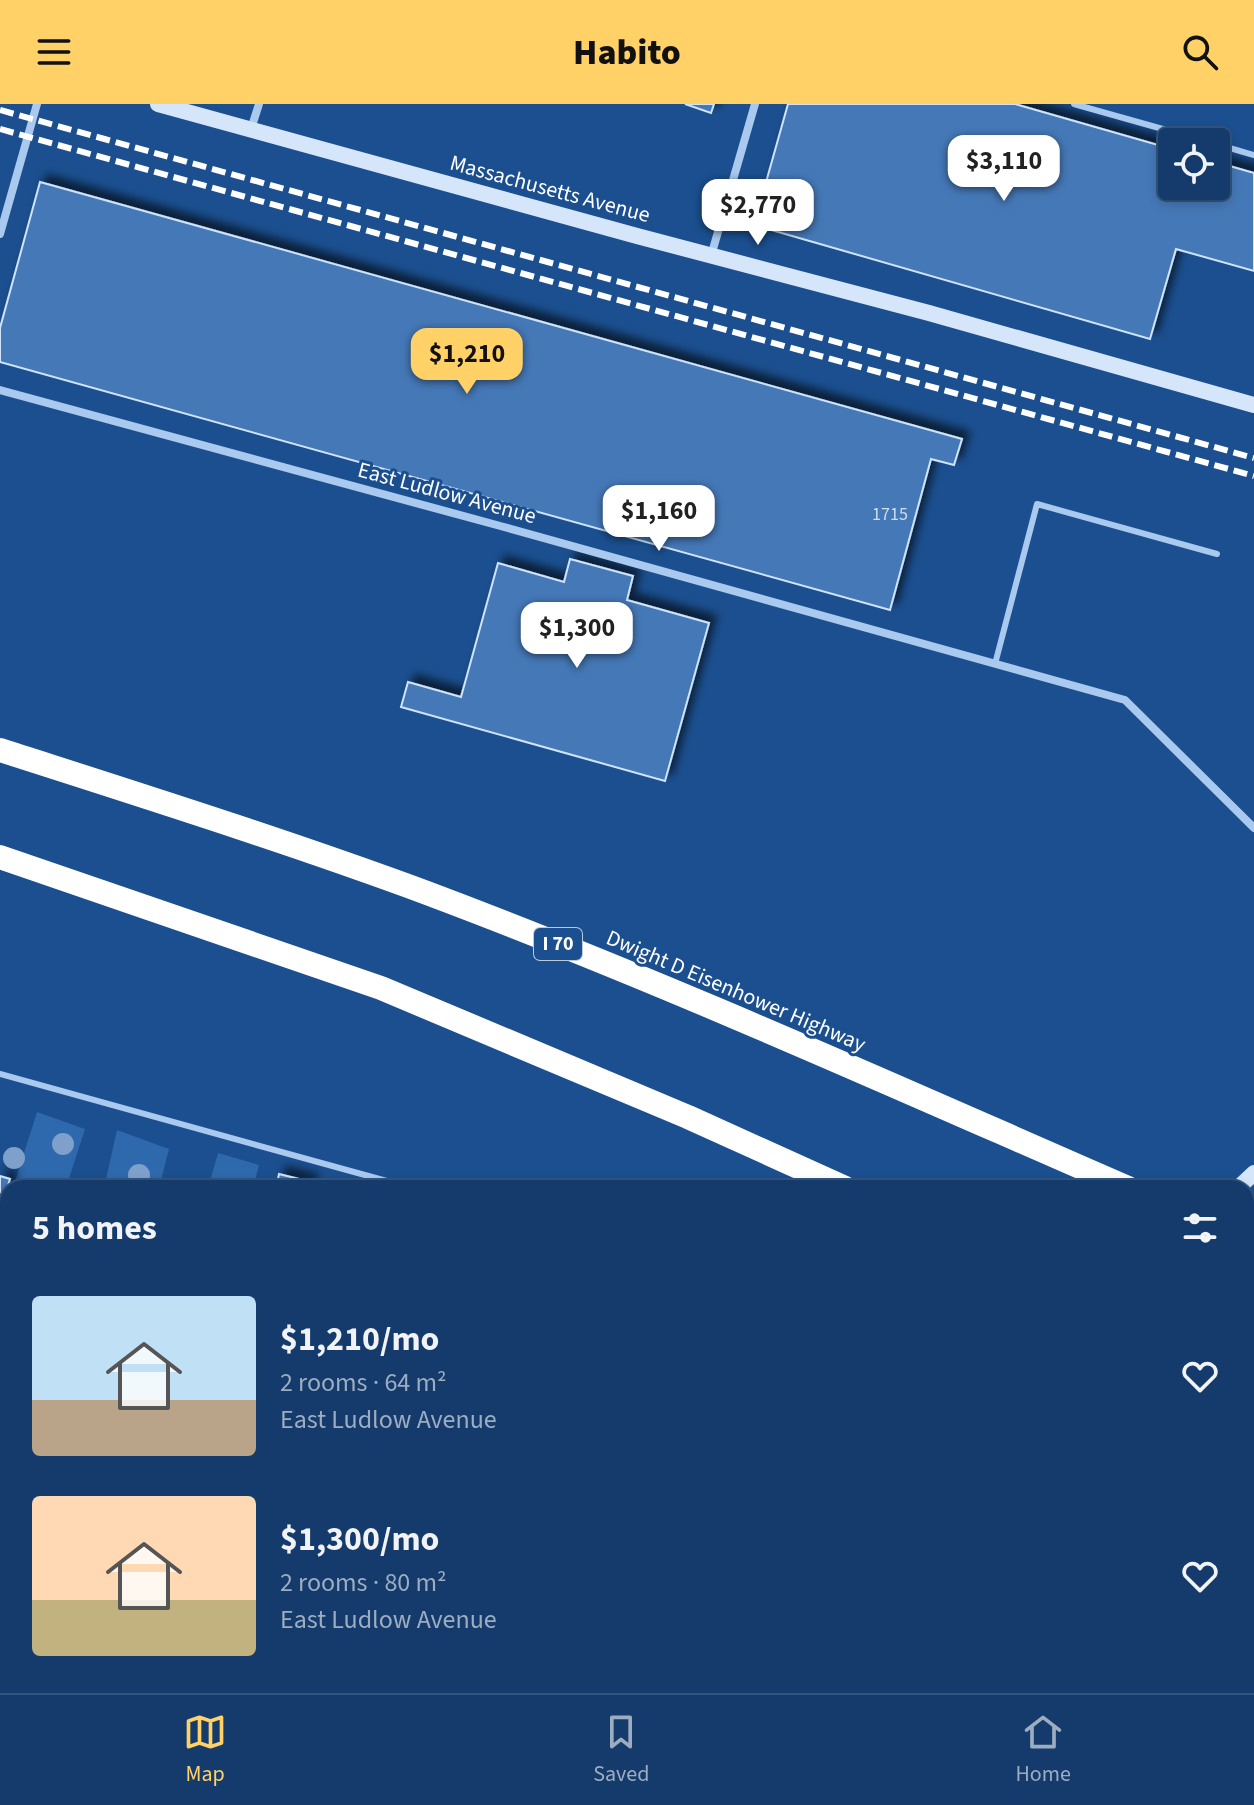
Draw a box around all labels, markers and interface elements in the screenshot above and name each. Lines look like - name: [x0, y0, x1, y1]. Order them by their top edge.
- text: Habito: [573, 27, 681, 78]
- icon: menu: [32, 30, 76, 74]
- icon: search: [1178, 30, 1222, 74]
- map controls: [1158, 128, 1230, 200]
- button: locate: [1158, 128, 1230, 200]
- pin: $3,110: [939, 135, 1069, 203]
- text: $3,110: [966, 142, 1042, 179]
- street label: Massachusetts Avenue: [446, 147, 654, 231]
- pin: $2,770: [693, 179, 823, 247]
- text: $2,770: [720, 186, 796, 223]
- pin: $1,210: [402, 328, 532, 396]
- text: $1,210: [429, 335, 505, 372]
- street label: East Ludlow Avenue: [354, 454, 540, 532]
- pin: $1,160: [594, 485, 724, 553]
- text: $1,160: [621, 492, 697, 529]
- house number: 1715: [872, 502, 908, 527]
- pin: $1,300: [512, 602, 642, 670]
- text: $1,300: [539, 609, 615, 646]
- street label: Dwight D Eisenhower Highway: [601, 922, 871, 1061]
- road number: I 70: [534, 928, 582, 960]
- text: 5 homes: [32, 1204, 157, 1253]
- icon: filters: [1178, 1206, 1222, 1250]
- text: $1,210/mo: [280, 1315, 440, 1364]
- icon: home: [96, 1328, 192, 1424]
- icon: heart: [1178, 1354, 1222, 1398]
- text: 2 rooms · 64 m²: [280, 1364, 447, 1401]
- text: East Ludlow Avenue: [280, 1401, 497, 1438]
- text: $1,300/mo: [280, 1515, 440, 1564]
- icon: home: [96, 1528, 192, 1624]
- icon: heart: [1178, 1554, 1222, 1598]
- text: 2 rooms · 80 m²: [280, 1564, 447, 1601]
- text: East Ludlow Avenue: [280, 1601, 497, 1638]
- tab: Map: [183, 1710, 227, 1790]
- tab: Saved: [593, 1710, 649, 1790]
- tab: Home: [1016, 1710, 1071, 1790]

